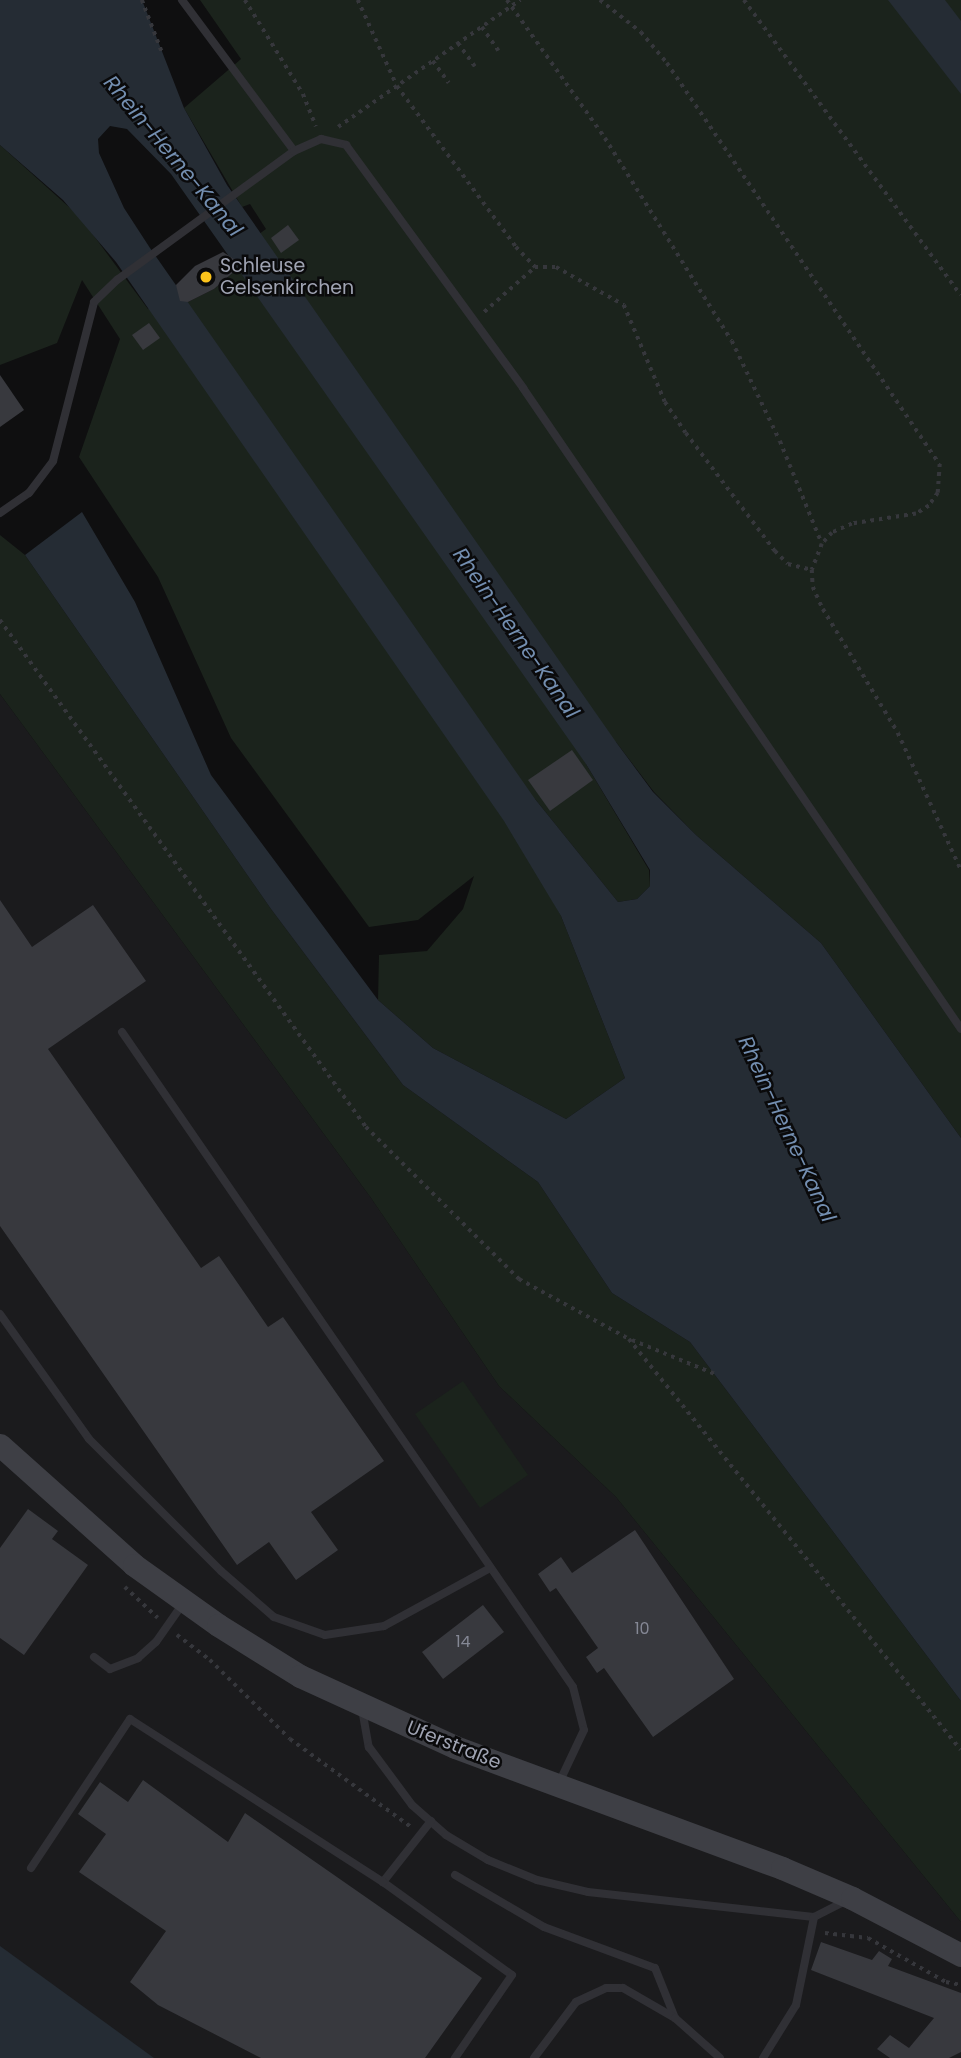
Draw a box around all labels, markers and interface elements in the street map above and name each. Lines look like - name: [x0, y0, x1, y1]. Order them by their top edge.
- water label: Rhein-Herne-Kanal: [98, 70, 248, 242]
- place label: Schleuse Gelsenkirchen: [220, 255, 354, 299]
- marker: Schleuse Gelsenkirchen: [198, 269, 214, 285]
- water label: Rhein-Herne-Kanal: [448, 543, 584, 723]
- water label: Rhein-Herne-Kanal: [733, 1032, 841, 1226]
- house number: 10: [634, 1619, 650, 1639]
- house number: 14: [455, 1632, 471, 1652]
- street label: Uferstraße: [404, 1716, 504, 1774]

